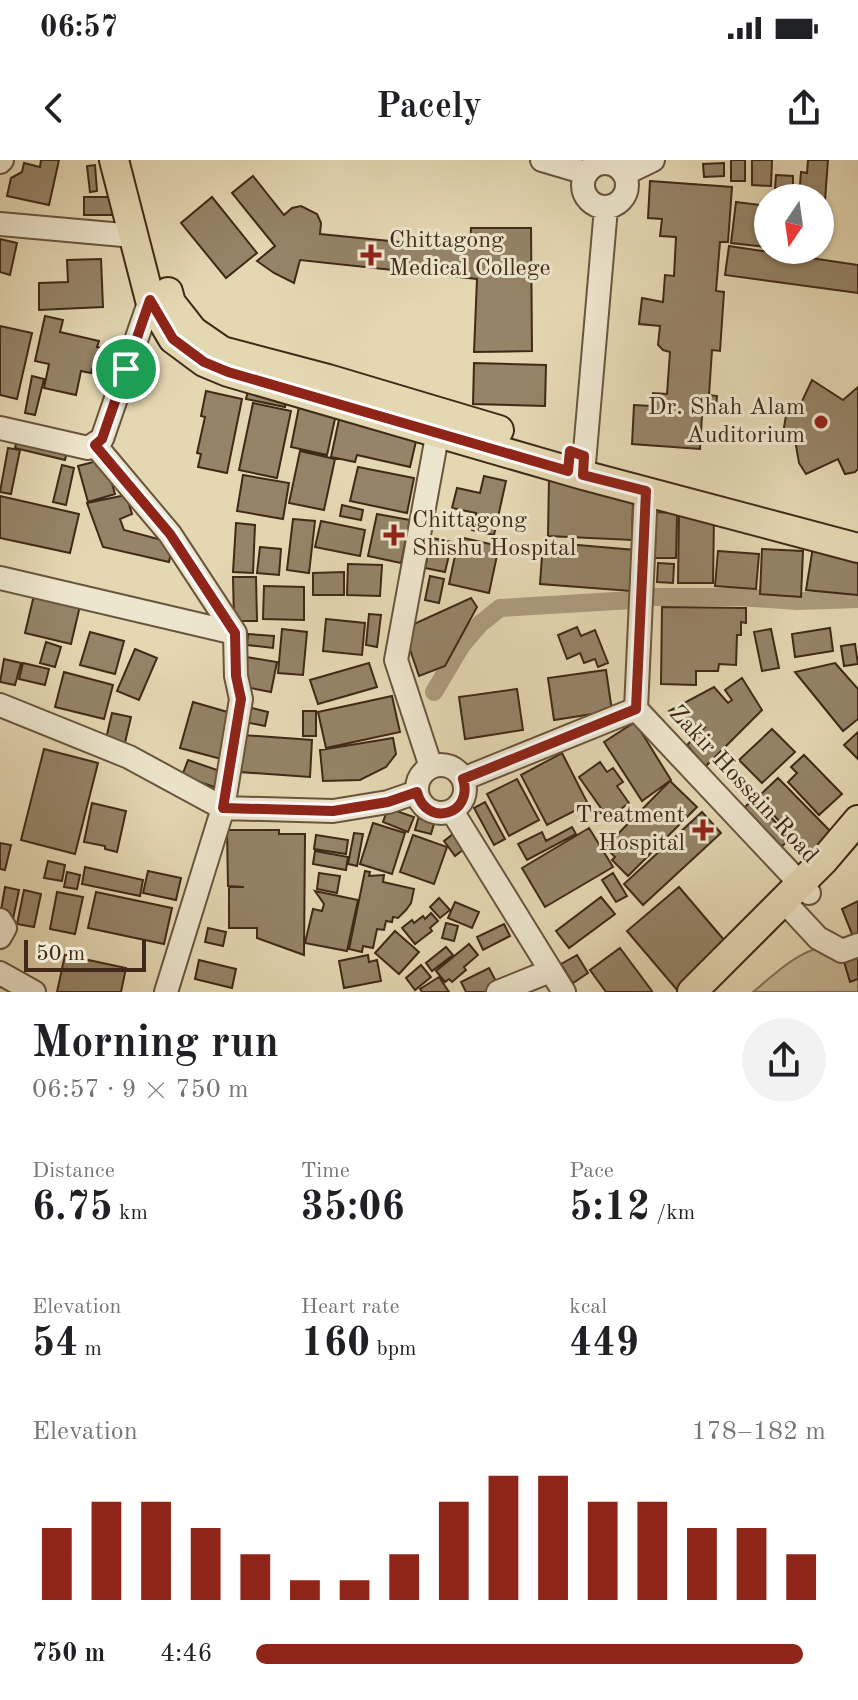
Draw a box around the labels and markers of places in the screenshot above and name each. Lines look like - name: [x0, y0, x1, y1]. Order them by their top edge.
- place label: Chittagong Medical College: [389, 229, 551, 281]
- marker: Chittagong Medical College: [360, 244, 382, 266]
- pin: [92, 335, 160, 403]
- place label: Dr. Shah Alam Auditorium: [648, 396, 805, 448]
- marker: Dr. Shah Alam Auditorium: [812, 413, 830, 431]
- place label: Chittagong Shishu Hospital: [412, 509, 576, 561]
- marker: Chittagong Shishu Hospital: [383, 524, 405, 546]
- place label: Treatment Hospital: [575, 804, 685, 856]
- marker: Treatment Hospital: [692, 819, 714, 841]

